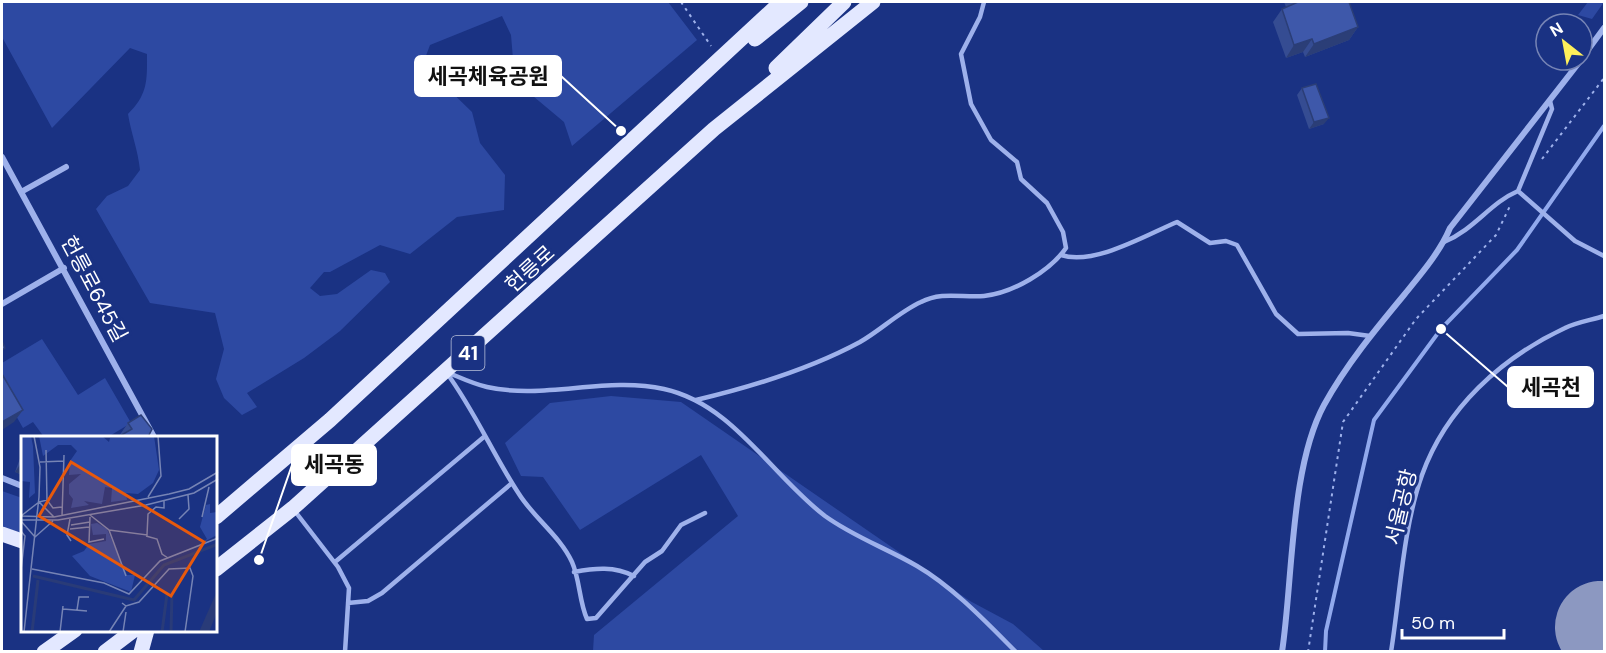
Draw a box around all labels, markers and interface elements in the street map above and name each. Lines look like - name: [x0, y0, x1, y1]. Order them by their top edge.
- north arrow: [1534, 12, 1594, 72]
- text: N: [1546, 18, 1567, 42]
- callout: 세곡체육공원: [415, 56, 561, 96]
- text: 세곡체육공원: [427, 62, 549, 91]
- street label: 헌릉로645길: [54, 231, 134, 347]
- street label: 헌릉로: [499, 239, 561, 299]
- road number: 41: [452, 336, 484, 370]
- callout: 세곡천: [1508, 367, 1593, 407]
- text: 세곡천: [1521, 373, 1581, 402]
- inset map: [21, 436, 218, 632]
- callout: 세곡동: [292, 445, 376, 485]
- text: 세곡동: [304, 450, 364, 479]
- street label: 서울공항: [1379, 466, 1423, 548]
- scale bar: [1402, 602, 1504, 640]
- text: 50 m: [1411, 611, 1455, 635]

